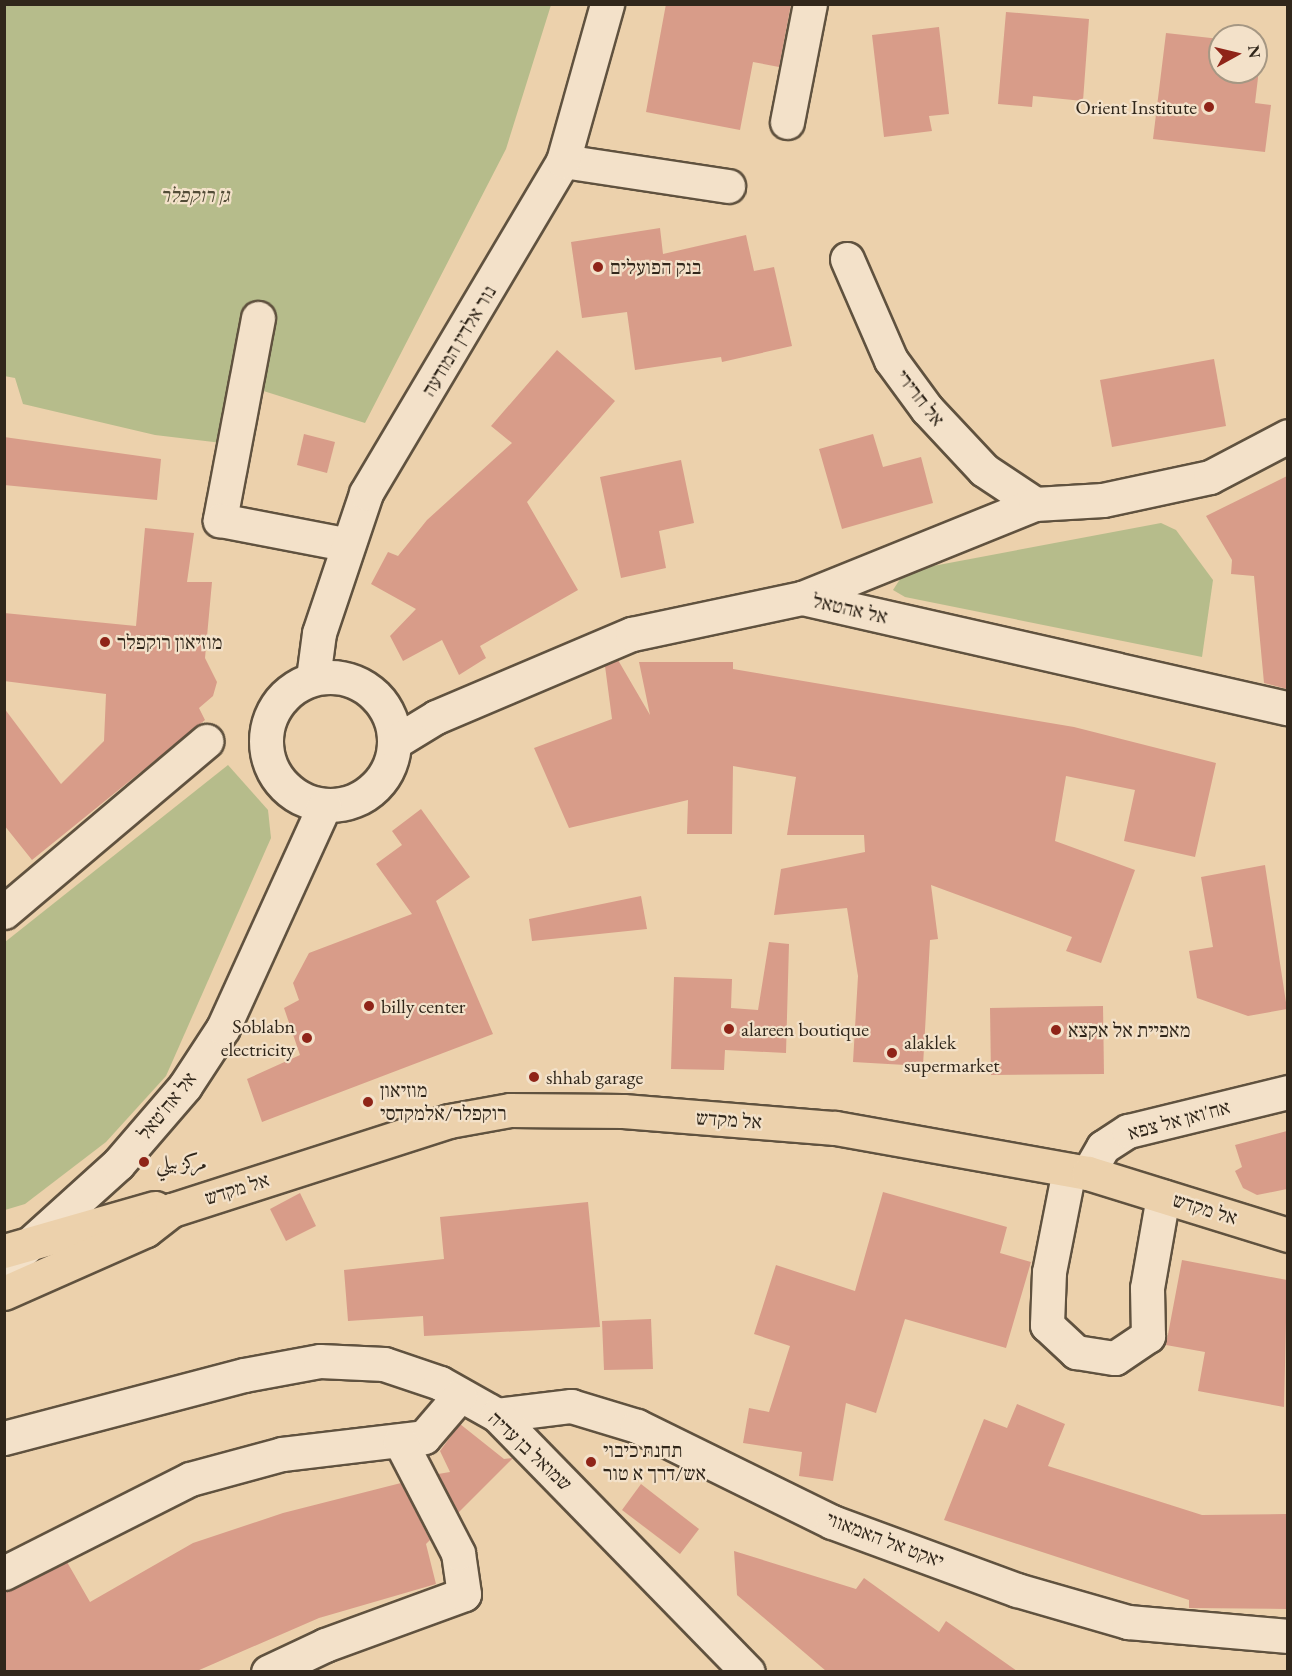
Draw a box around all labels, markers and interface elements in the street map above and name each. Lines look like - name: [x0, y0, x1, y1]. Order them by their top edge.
- north arrow: [1208, 24, 1268, 84]
- text: N: [1243, 44, 1266, 60]
- place label: Orient Institute: [1076, 95, 1197, 119]
- marker: Orient Institute: [1202, 100, 1216, 114]
- park label: גן רוקפלר: [160, 183, 230, 207]
- place label: בנק הפועלים: [610, 255, 701, 279]
- marker: בנק הפועלים: [591, 260, 605, 274]
- street label: נור אלדין המודעה: [417, 281, 501, 401]
- street label: אל חרירי: [891, 365, 949, 431]
- street label: אל אהטאל: [810, 589, 890, 629]
- place label: מוזיאון רוקפלר: [117, 630, 222, 654]
- marker: מוזיאון רוקפלר: [98, 635, 112, 649]
- place label: billy center: [381, 994, 465, 1018]
- marker: billy center: [362, 999, 376, 1013]
- place label: Soblabn electricity: [221, 1014, 295, 1061]
- place label: alareen boutique: [741, 1017, 869, 1041]
- place label: מאפיית אל אקצא: [1068, 1018, 1190, 1042]
- marker: alareen boutique: [722, 1022, 736, 1036]
- marker: מאפיית אל אקצא: [1049, 1023, 1063, 1037]
- place label: alaklek supermarket: [904, 1030, 1000, 1077]
- marker: Soblabn electricity: [300, 1031, 314, 1045]
- marker: alaklek supermarket: [885, 1046, 899, 1060]
- place label: shhab garage: [546, 1065, 643, 1089]
- street label: אל אח'טאל: [132, 1067, 202, 1145]
- marker: shhab garage: [527, 1070, 541, 1084]
- place label: מוזיאון רוקפלר/אלמקדסי: [380, 1078, 507, 1125]
- marker: מוזיאון רוקפלר/אלמקדסי: [361, 1095, 375, 1109]
- street label: אח'ואן אל צפא: [1125, 1095, 1233, 1145]
- street label: אל מקדש: [695, 1106, 763, 1134]
- place label: مركز بيلي: [156, 1150, 207, 1174]
- marker: مركز بيلي: [137, 1155, 151, 1169]
- street label: אל מקדש: [202, 1168, 272, 1210]
- street label: אל מקדש: [1170, 1188, 1240, 1230]
- street label: שמואל בן עדיה: [483, 1406, 577, 1496]
- place label: תחנת כיבוי אש/דרך א טור: [603, 1438, 706, 1485]
- marker: תחנת כיבוי אש/דרך א טור: [584, 1455, 598, 1469]
- street label: יאקט אל האמאווי: [823, 1507, 947, 1573]

